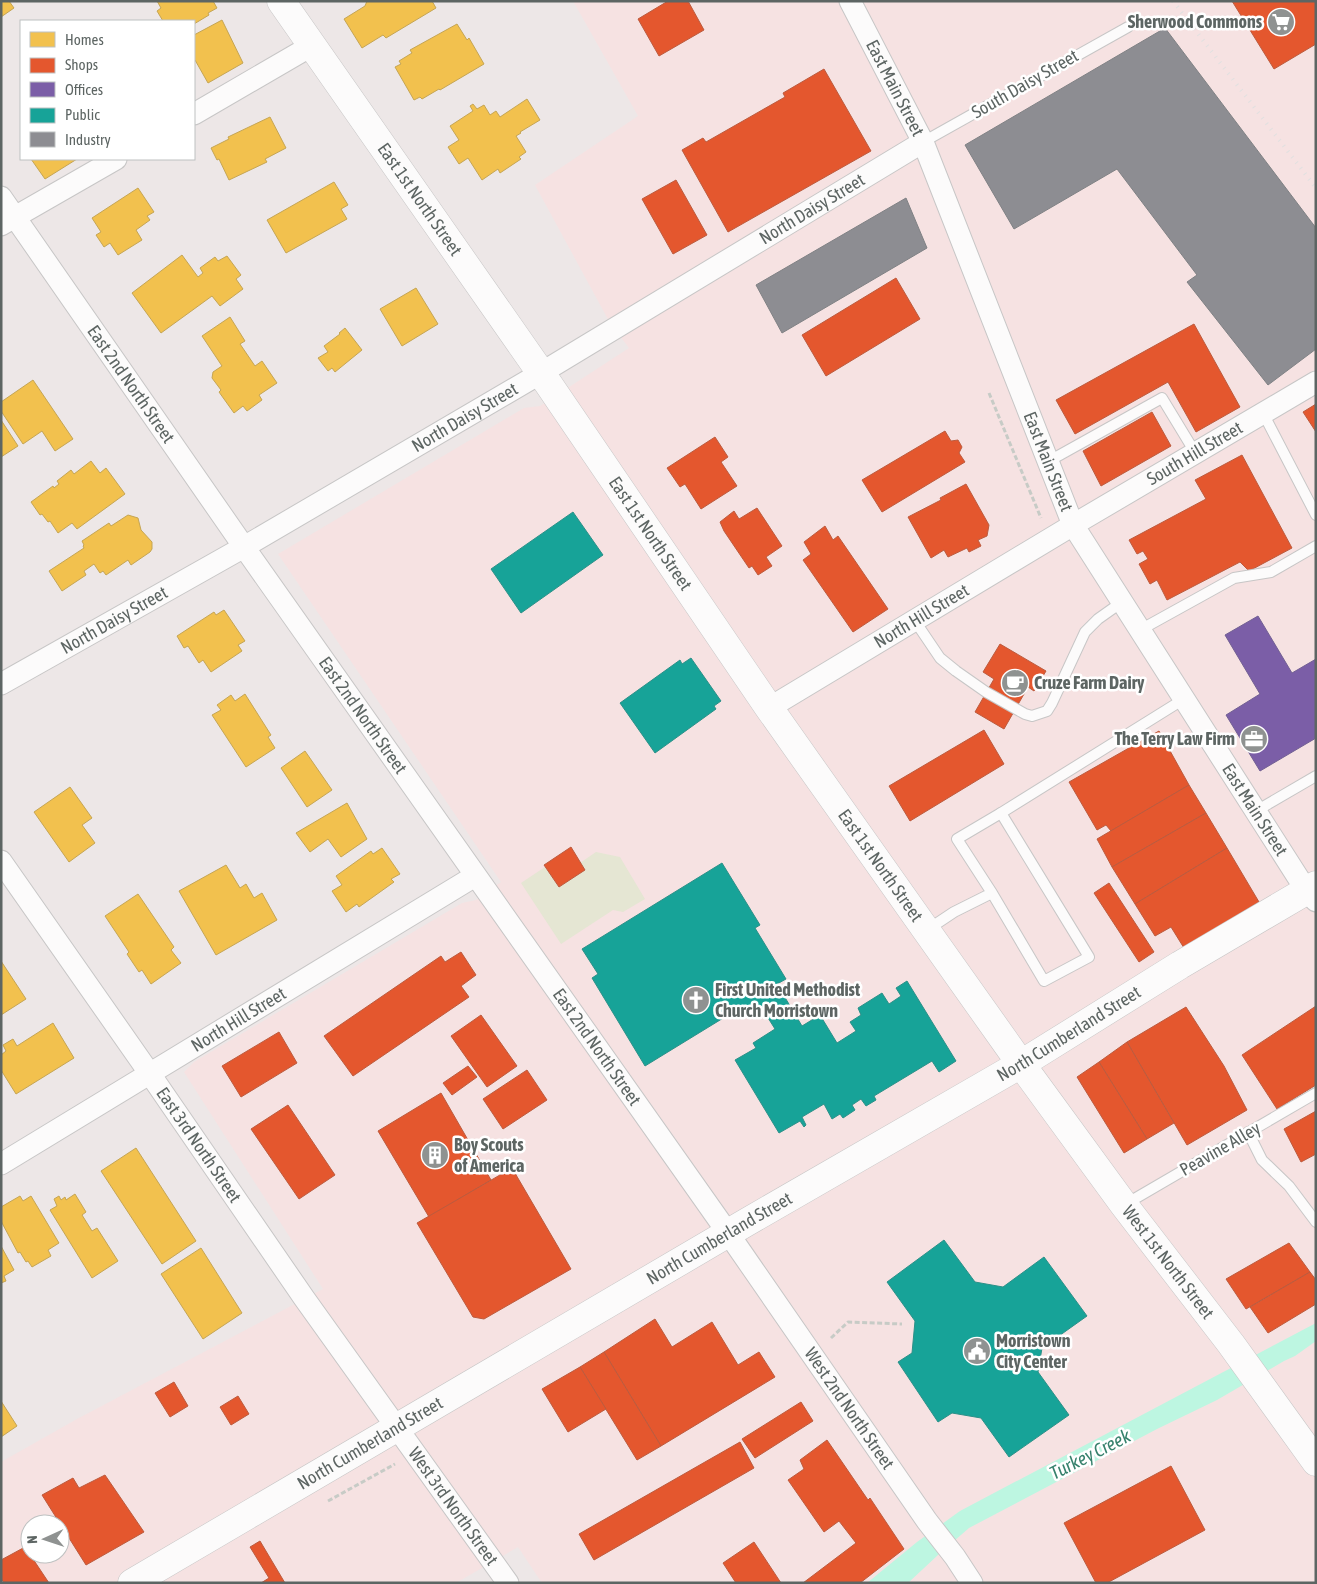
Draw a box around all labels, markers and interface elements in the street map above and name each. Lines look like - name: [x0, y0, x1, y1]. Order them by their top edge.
- supermarket icon: Sherwood Commons: [1266, 7, 1296, 37]
- place label: Sherwood Commons: [1128, 11, 1263, 32]
- legend: [20, 20, 195, 160]
- text: Homes: [65, 31, 104, 48]
- street label: East Main Street: [862, 36, 929, 139]
- street label: South Daisy Street: [968, 45, 1082, 123]
- text: Shops: [65, 56, 98, 73]
- text: Offices: [65, 81, 103, 98]
- text: Public: [65, 106, 100, 123]
- text: Industry: [65, 131, 111, 148]
- street label: East 1st North Street: [373, 139, 467, 259]
- street label: North Daisy Street: [755, 169, 868, 248]
- street label: East 2nd North Street: [83, 321, 180, 447]
- street label: North Daisy Street: [408, 378, 521, 456]
- street label: East Main Street: [1020, 409, 1078, 514]
- street label: South Hill Street: [1143, 417, 1246, 489]
- street label: East 1st North Street: [605, 472, 697, 594]
- street label: North Hill Street: [870, 579, 972, 652]
- street label: North Daisy Street: [57, 581, 171, 658]
- street label: East 2nd North Street: [315, 652, 412, 778]
- cafe icon: Cruze Farm Dairy: [1000, 668, 1030, 698]
- place label: Cruze Farm Dairy: [1034, 672, 1145, 693]
- office icon: The Terry Law Firm: [1239, 724, 1269, 754]
- place label: The Terry Law Firm: [1114, 728, 1235, 749]
- street label: East Main Street: [1218, 759, 1292, 860]
- street label: East 1st North Street: [834, 805, 928, 925]
- place label: First United Methodist Church Morristown: [715, 979, 861, 1021]
- street label: North Cumberland Street: [993, 981, 1144, 1086]
- street label: North Hill Street: [187, 983, 289, 1056]
- street label: East 2nd North Street: [549, 984, 646, 1109]
- church icon: First United Methodist Church Morristown: [681, 985, 711, 1015]
- street label: East 3rd North Street: [152, 1083, 246, 1206]
- street label: Peavine Alley: [1176, 1117, 1264, 1180]
- place label: Boy Scouts of America: [454, 1134, 524, 1176]
- building icon: Boy Scouts of America: [420, 1140, 450, 1170]
- street label: North Cumberland Street: [643, 1187, 796, 1289]
- street label: West 1st North Street: [1118, 1201, 1219, 1323]
- place label: Morristown City Center: [996, 1330, 1071, 1372]
- public building icon: Morristown City Center: [962, 1336, 992, 1366]
- street label: West 2nd North Street: [800, 1343, 899, 1473]
- street label: North Cumberland Street: [293, 1392, 446, 1494]
- water label: Turkey Creek: [1046, 1424, 1135, 1484]
- street label: West 3rd North Street: [404, 1443, 503, 1569]
- north arrow: [20, 1514, 70, 1564]
- text: N: [24, 1535, 40, 1544]

